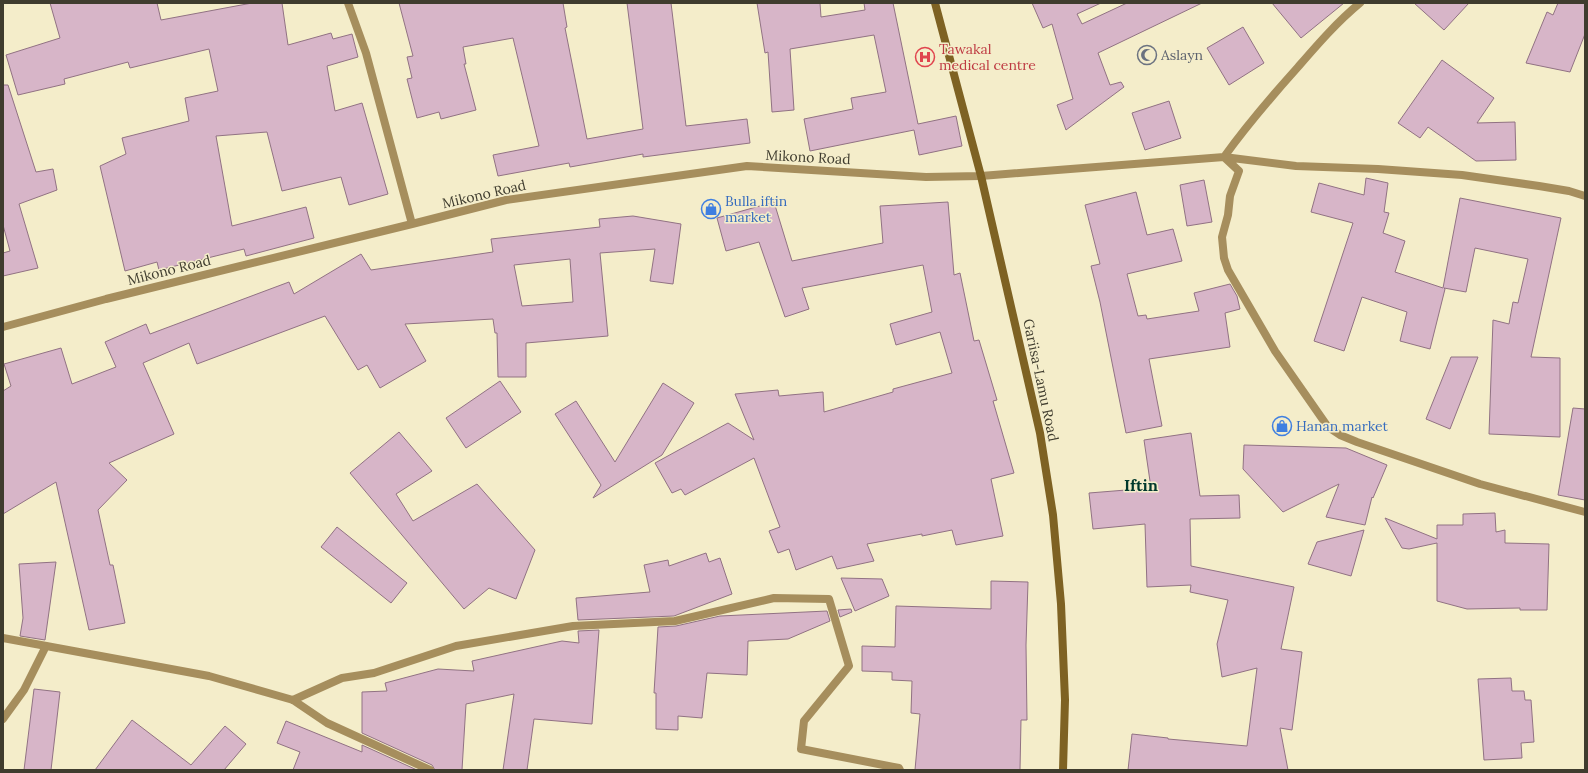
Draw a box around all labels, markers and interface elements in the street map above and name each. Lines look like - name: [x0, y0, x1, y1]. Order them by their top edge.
- place label: Tawakal medical centre: [939, 40, 1036, 74]
- mosque icon: Aslayn: [1136, 44, 1158, 66]
- hospital icon: Tawakal medical centre: [914, 46, 936, 68]
- place label: Aslayn: [1160, 46, 1204, 64]
- street label: Mikono Road: [765, 146, 851, 168]
- street label: Mikono Road: [440, 176, 528, 212]
- place label: Bulla iftin market: [725, 192, 788, 226]
- shop icon: Bulla iftin market: [700, 198, 722, 220]
- street label: Mikono Road: [125, 251, 213, 289]
- street label: Gariisa-Lamu Road: [1019, 317, 1063, 443]
- shop icon: Hanan market: [1271, 415, 1293, 437]
- place label: Hanan market: [1296, 417, 1389, 435]
- district label: Iftin: [1124, 475, 1158, 495]

